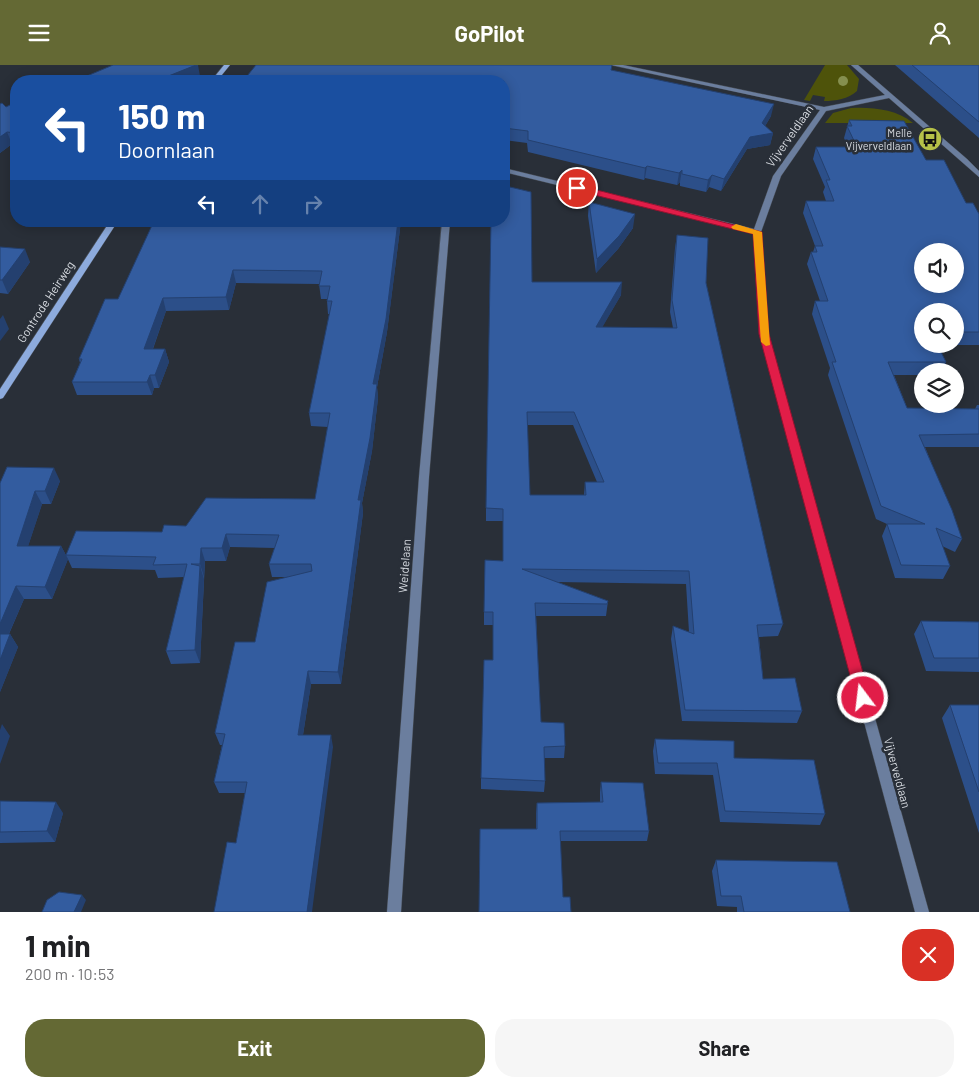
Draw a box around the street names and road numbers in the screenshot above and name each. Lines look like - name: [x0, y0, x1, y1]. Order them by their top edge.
- street label: Vijverveldlaan: [763, 102, 816, 169]
- street label: Gontrode Heirweg: [14, 258, 77, 345]
- street label: Weidelaan: [395, 539, 413, 593]
- street label: Vijverveldlaan: [882, 736, 914, 810]

